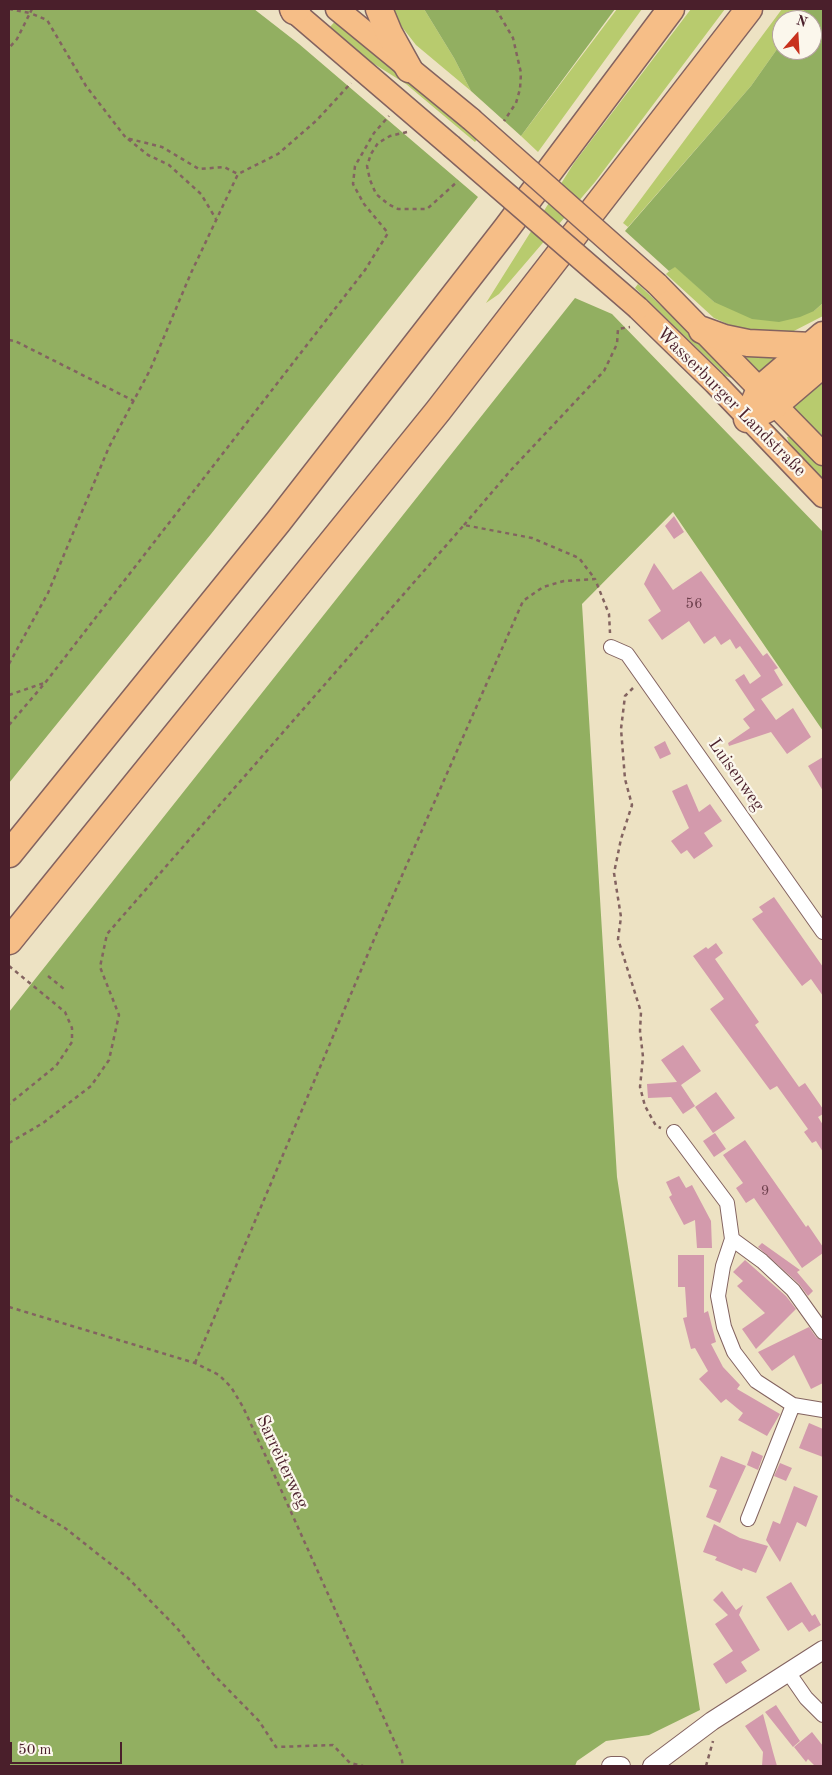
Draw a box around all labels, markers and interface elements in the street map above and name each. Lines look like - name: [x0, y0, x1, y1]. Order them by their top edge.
- north arrow: [772, 10, 822, 60]
- text: N: [794, 13, 809, 30]
- street label: Wasserburger Landstraße: [652, 323, 810, 481]
- house number: 56: [685, 595, 703, 613]
- street label: Luisenweg: [703, 735, 769, 815]
- house number: 9: [761, 1182, 769, 1200]
- street label: Sarreiterweg: [251, 1412, 313, 1512]
- scale bar: [12, 1732, 125, 1764]
- text: 50 m: [18, 1743, 52, 1758]

